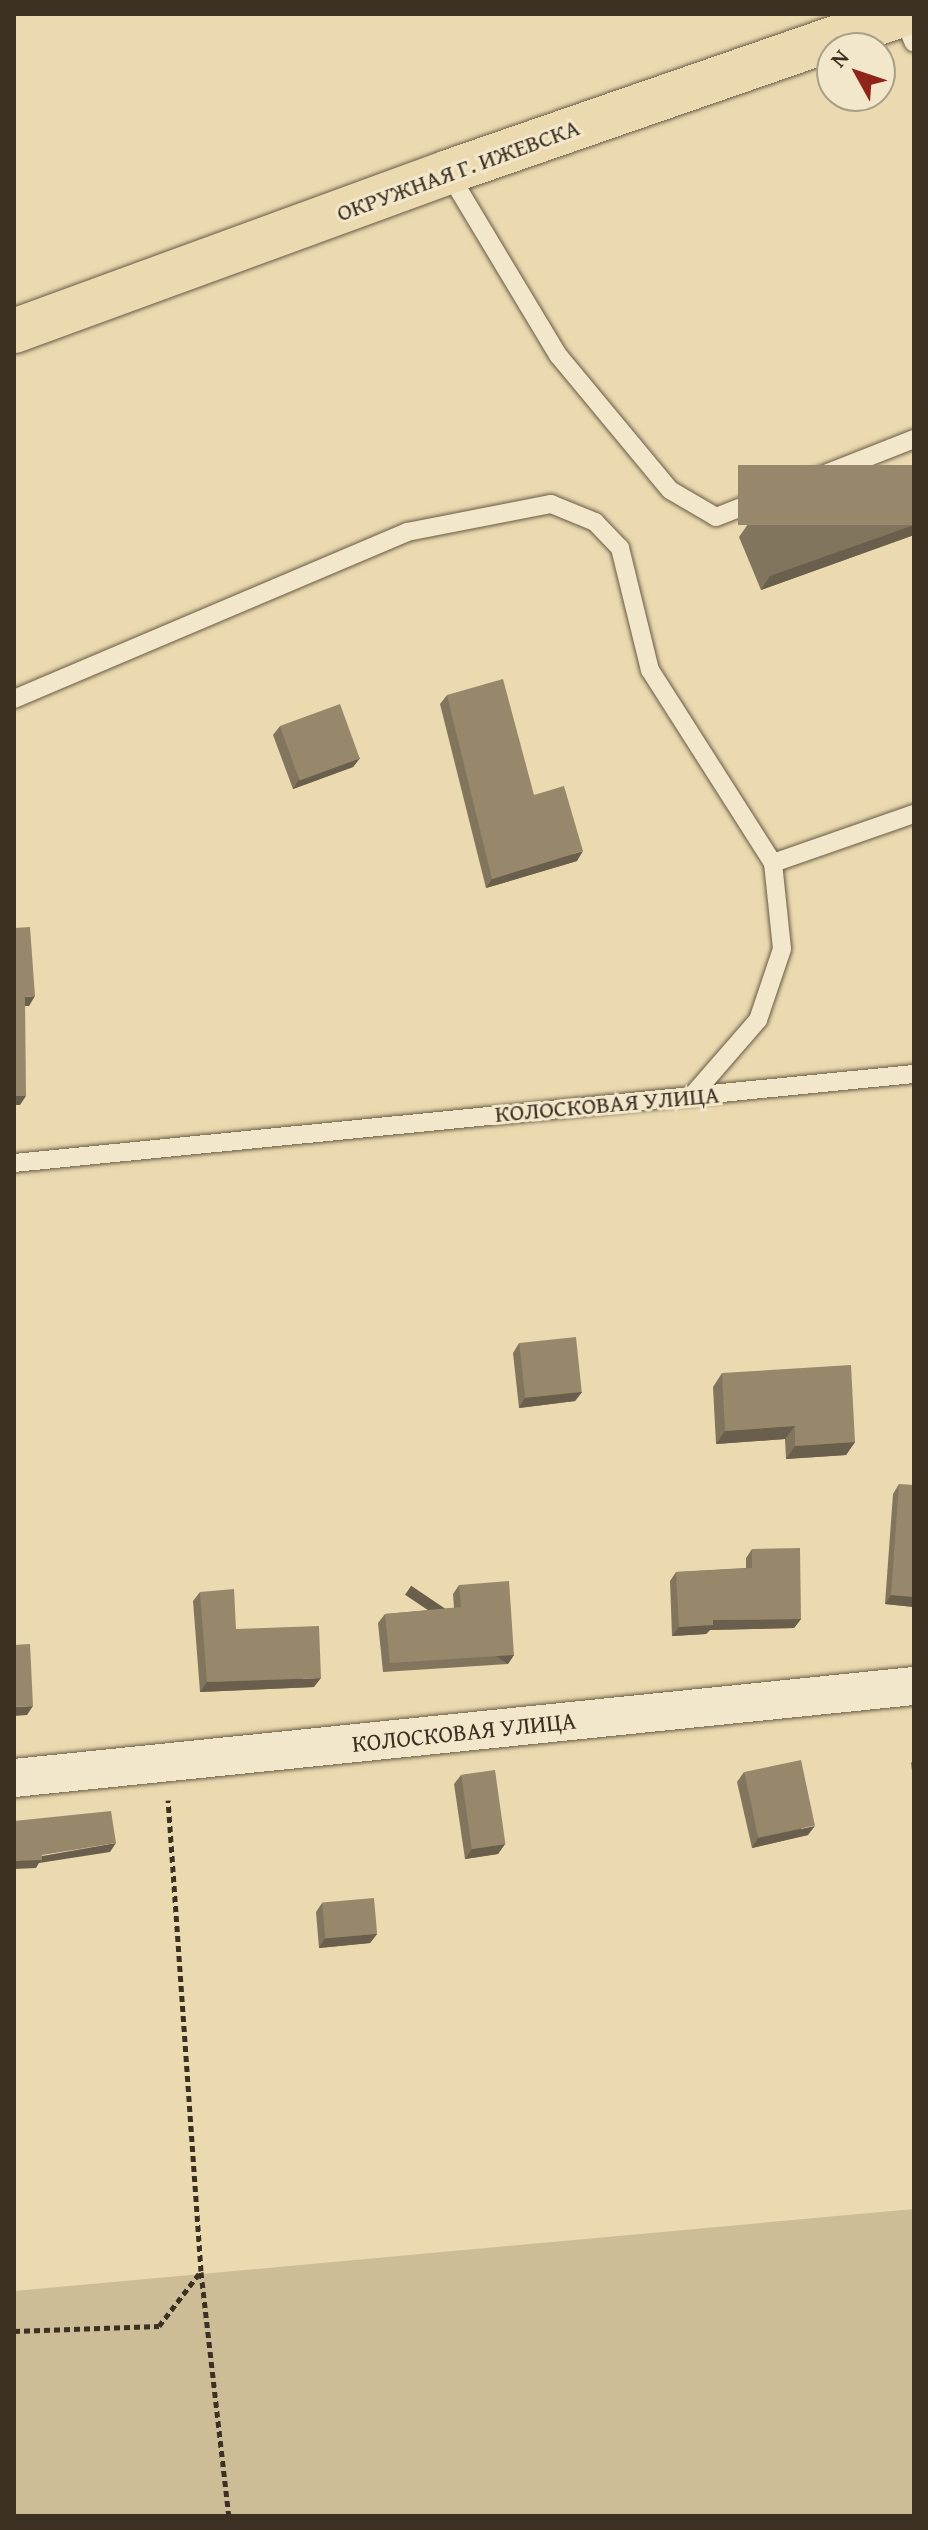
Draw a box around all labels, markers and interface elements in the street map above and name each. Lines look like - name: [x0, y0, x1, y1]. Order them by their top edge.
- north arrow: [816, 32, 896, 112]
- text: N: [822, 42, 856, 74]
- street label: ОКРУЖНАЯ Г. ИЖЕВСКА: [333, 113, 583, 227]
- street label: КОЛОСКОВАЯ УЛИЦА: [494, 1080, 720, 1128]
- street label: КОЛОСКОВАЯ УЛИЦА: [351, 1706, 577, 1758]

